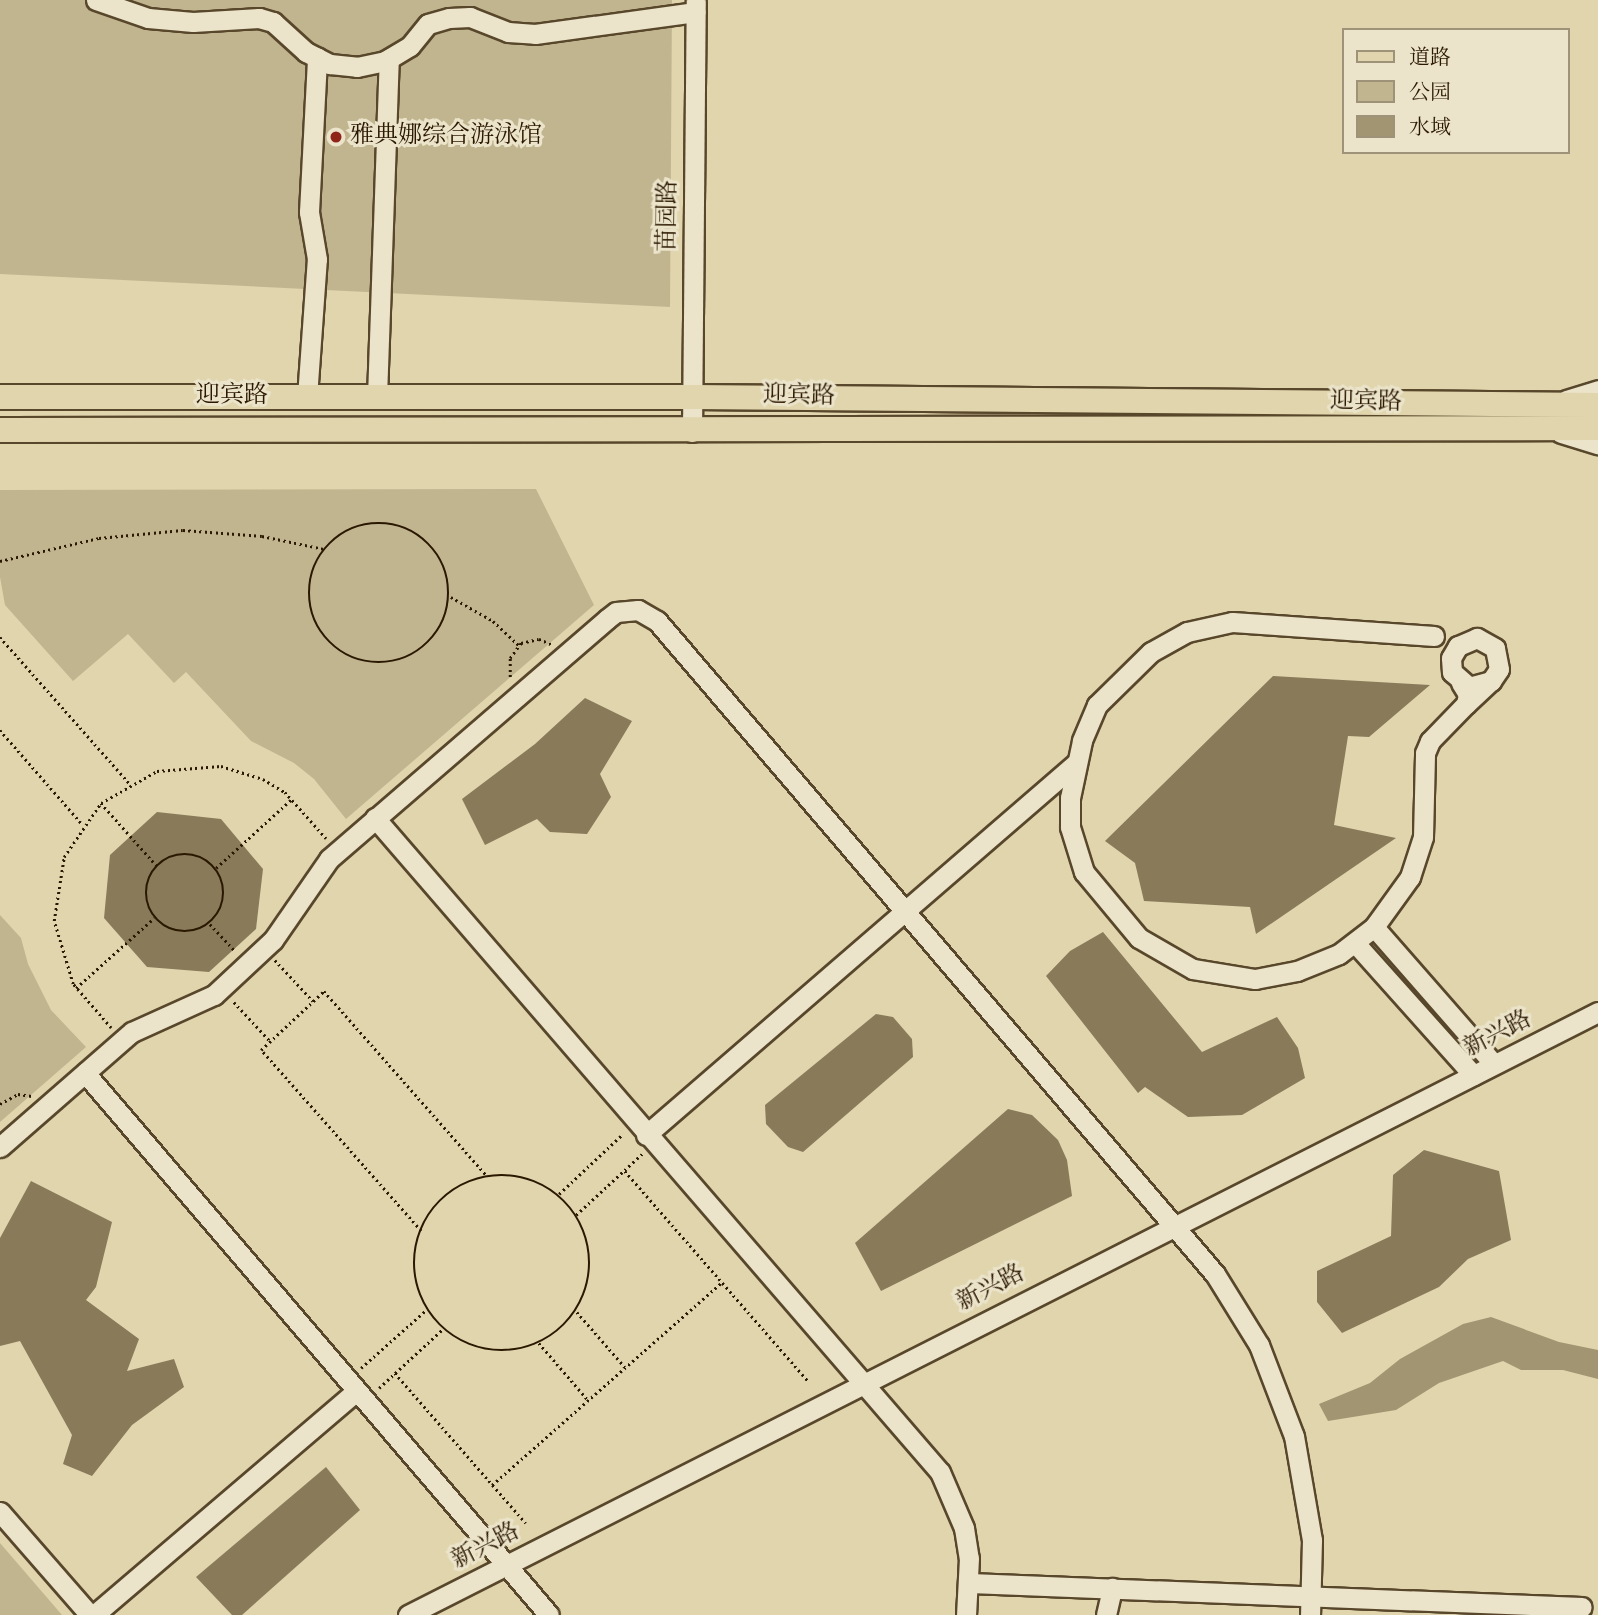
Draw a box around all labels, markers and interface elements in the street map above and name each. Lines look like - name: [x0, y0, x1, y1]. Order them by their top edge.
- legend: [1342, 28, 1570, 154]
- text: 道路: [1409, 44, 1451, 73]
- text: 公园: [1409, 79, 1451, 108]
- text: 水域: [1409, 114, 1451, 143]
- place label: 雅典娜综合游泳馆: [350, 123, 542, 151]
- marker: 雅典娜综合游泳馆: [328, 129, 344, 145]
- street label: 苗园路: [654, 180, 684, 252]
- street label: 迎宾路: [763, 382, 835, 412]
- street label: 迎宾路: [196, 383, 268, 411]
- street label: 迎宾路: [1330, 388, 1402, 418]
- street label: 新兴路: [1459, 1006, 1537, 1064]
- street label: 新兴路: [952, 1260, 1030, 1318]
- street label: 新兴路: [447, 1518, 525, 1576]

